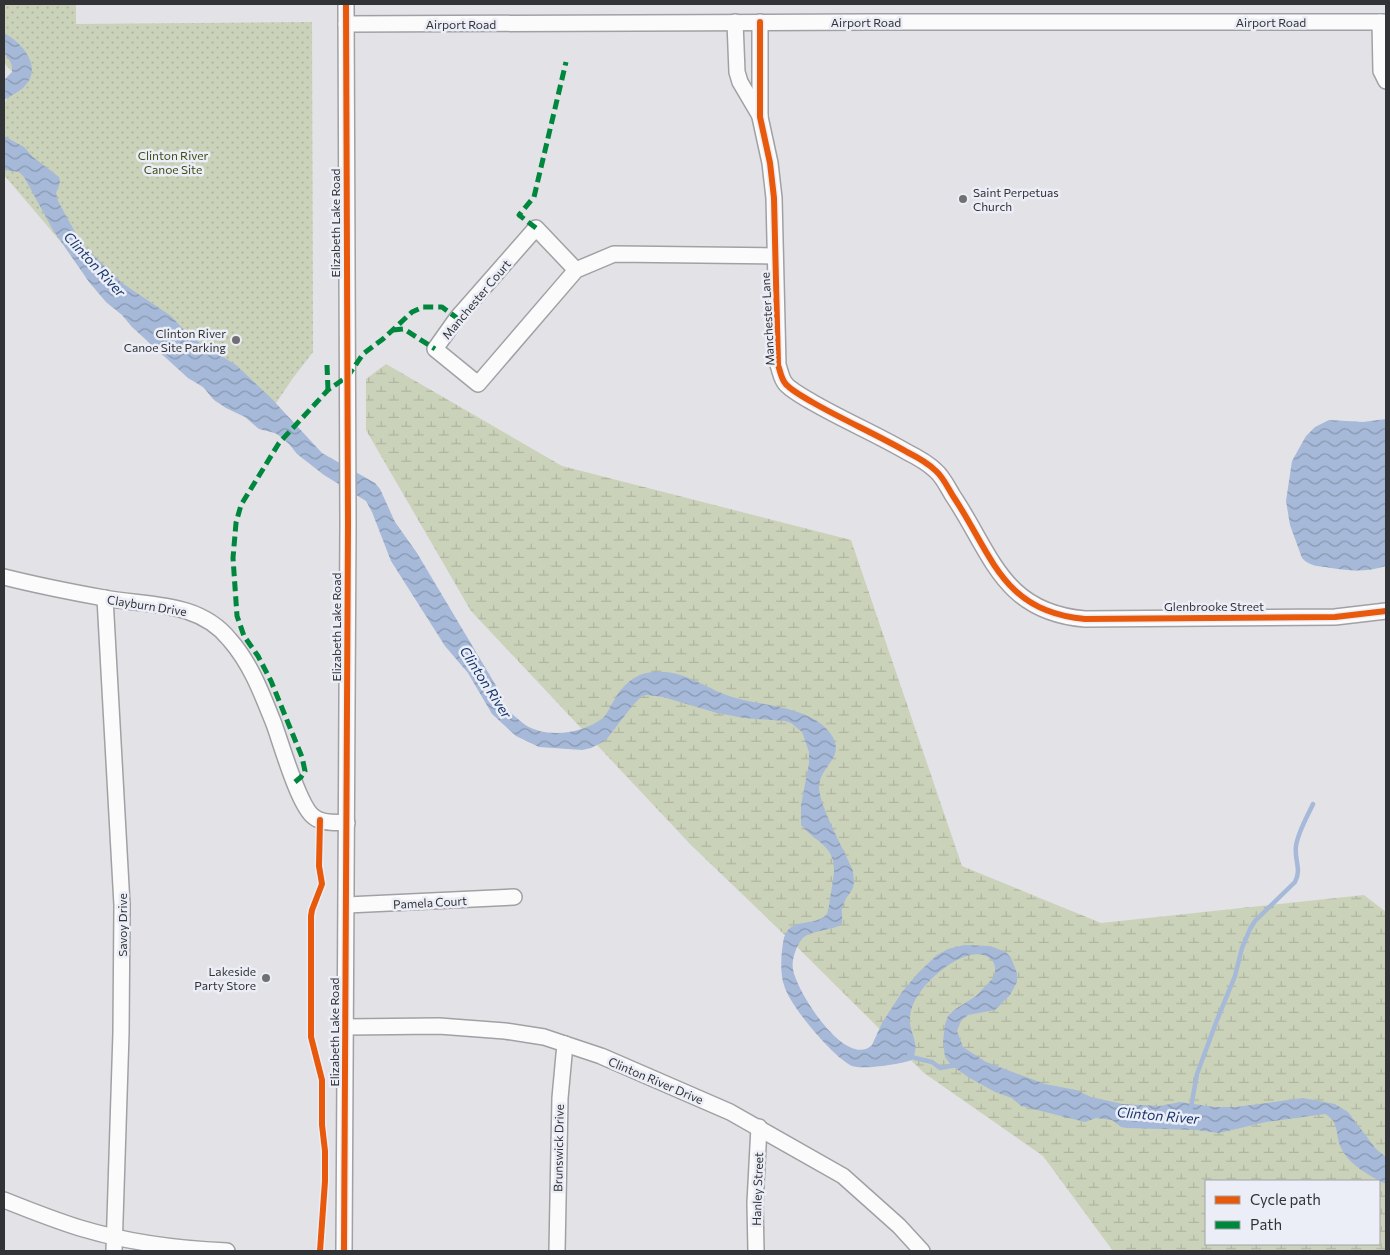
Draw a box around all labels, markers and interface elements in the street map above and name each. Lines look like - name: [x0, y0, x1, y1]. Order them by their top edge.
- street label: Airport Road: [831, 15, 901, 29]
- street label: Airport Road: [1236, 15, 1306, 29]
- street label: Airport Road: [426, 17, 496, 31]
- park label: Clinton River Canoe Site: [138, 148, 208, 176]
- street label: Elizabeth Lake Road: [328, 168, 342, 277]
- place label: Saint Perpetuas Church: [973, 185, 1059, 213]
- marker: Saint Perpetuas Church: [957, 193, 969, 205]
- water label: Clinton River: [61, 228, 130, 300]
- street label: Manchester Court: [439, 256, 513, 341]
- street label: Manchester Lane: [758, 272, 776, 366]
- place label: Clinton River Canoe Site Parking: [124, 326, 226, 354]
- marker: Clinton River Canoe Site Parking: [230, 334, 242, 346]
- street label: Elizabeth Lake Road: [329, 572, 343, 681]
- street label: Clayburn Drive: [106, 592, 188, 618]
- street label: Glenbrooke Street: [1164, 599, 1264, 613]
- water label: Clinton River: [456, 643, 516, 722]
- street label: Savoy Drive: [115, 893, 129, 957]
- street label: Pamela Court: [393, 893, 467, 911]
- place label: Lakeside Party Store: [194, 964, 256, 992]
- marker: Lakeside Party Store: [260, 972, 272, 984]
- street label: Elizabeth Lake Road: [327, 977, 341, 1086]
- street label: Clinton River Drive: [606, 1054, 706, 1106]
- water label: Clinton River: [1116, 1103, 1200, 1127]
- street label: Brunswick Drive: [550, 1104, 566, 1192]
- street label: Hanley Street: [749, 1152, 765, 1226]
- legend: [1205, 1180, 1380, 1245]
- text: Cycle path: [1250, 1190, 1321, 1208]
- text: Path: [1250, 1215, 1282, 1233]

